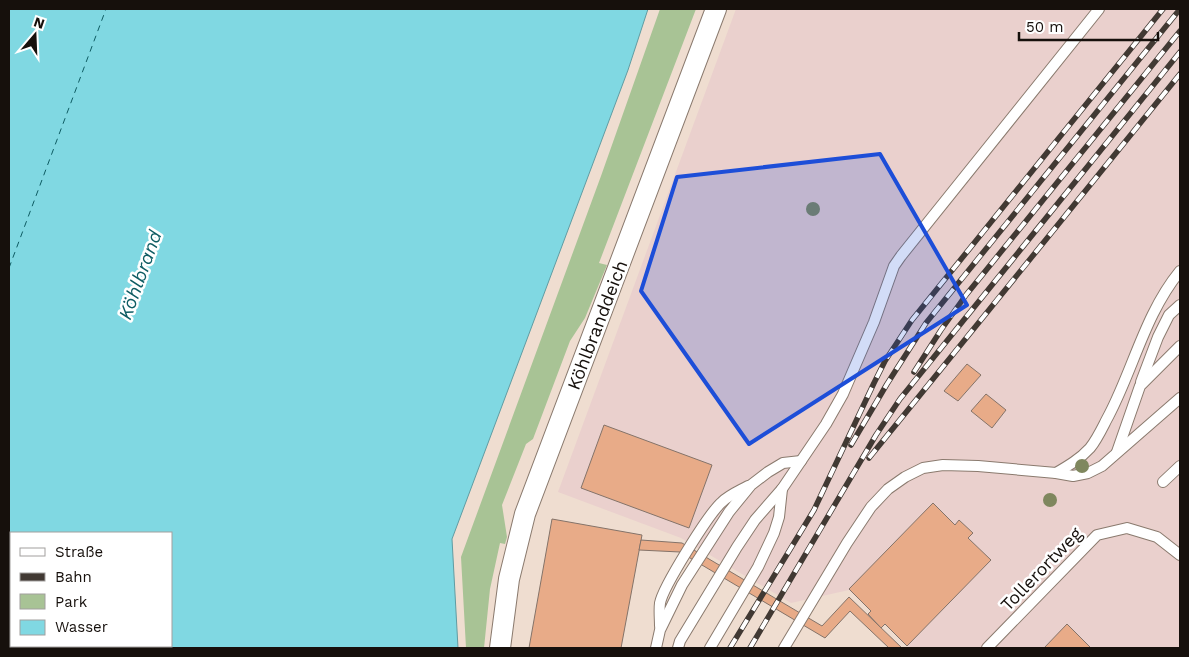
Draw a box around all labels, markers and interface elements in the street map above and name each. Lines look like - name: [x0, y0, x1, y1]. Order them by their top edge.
- north arrow: [10, 10, 60, 60]
- scale bar: [1019, 10, 1158, 42]
- text: N: [32, 13, 47, 32]
- text: 50 m: [1026, 18, 1063, 36]
- water label: Köhlbrand: [113, 226, 167, 323]
- street label: Köhlbranddeich: [563, 257, 631, 393]
- street label: Tollerortweg: [996, 523, 1086, 615]
- legend: [10, 532, 172, 647]
- text: Straße: [55, 543, 103, 561]
- text: Bahn: [55, 568, 92, 586]
- text: Park: [55, 593, 88, 611]
- text: Wasser: [55, 618, 108, 636]

